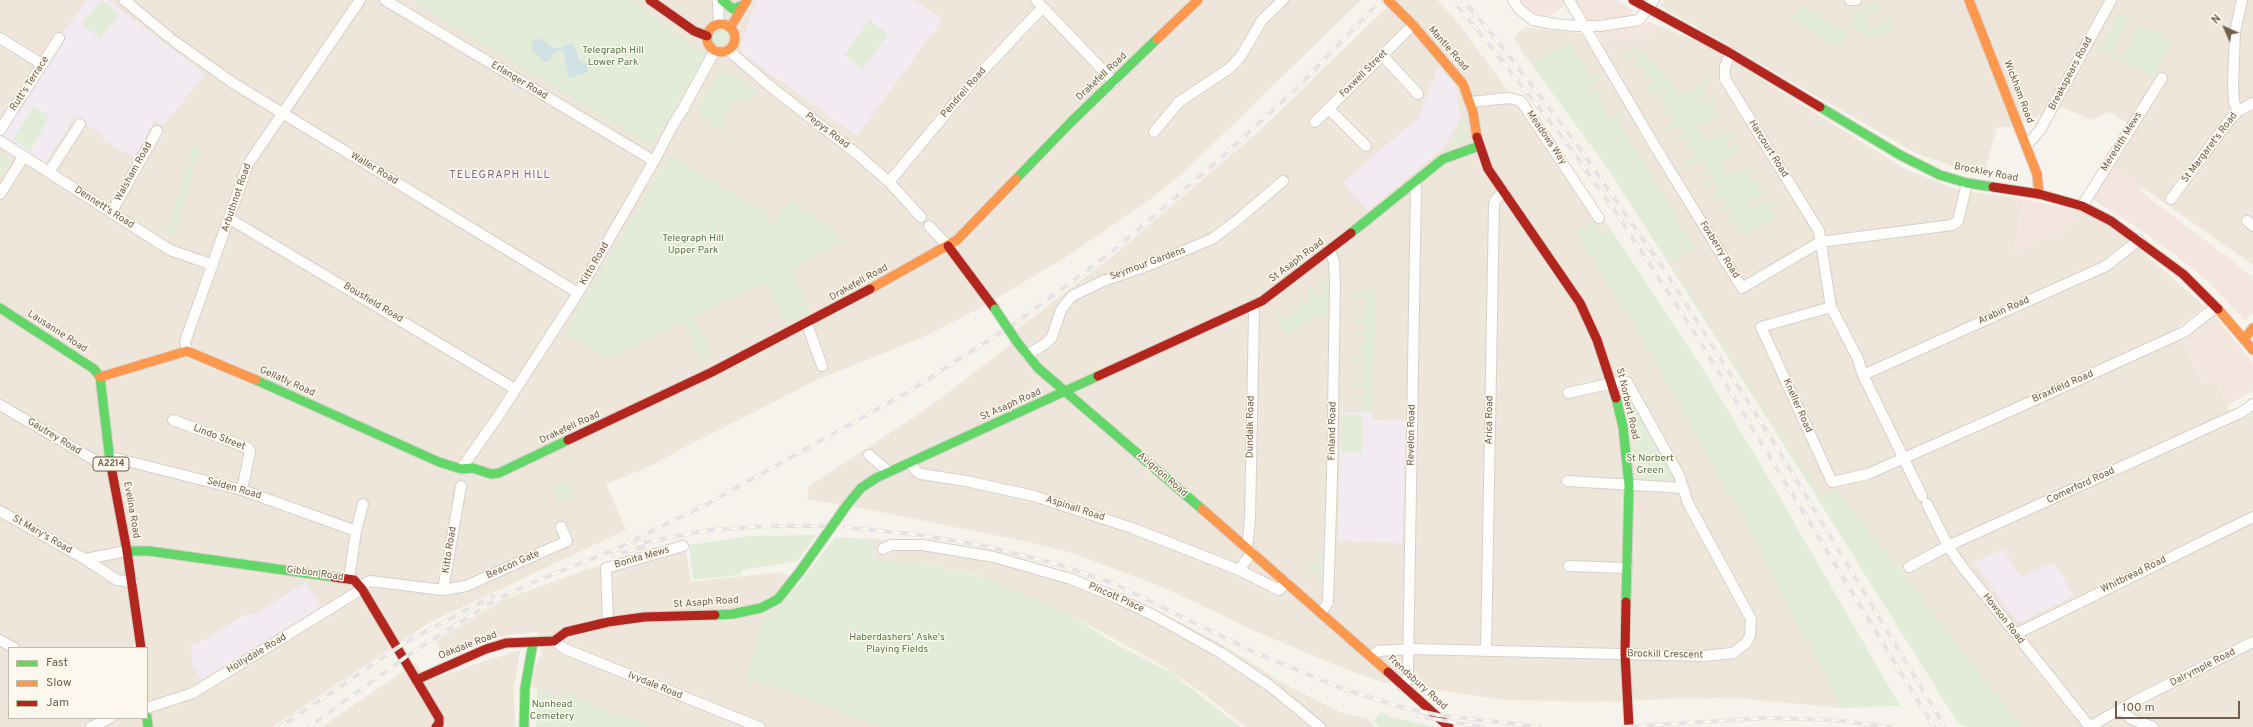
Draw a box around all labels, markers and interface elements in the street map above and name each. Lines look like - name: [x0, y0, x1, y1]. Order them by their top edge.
- north arrow: [2205, 8, 2245, 48]
- text: N: [2209, 12, 2224, 27]
- street label: Mantle Road: [1425, 24, 1471, 74]
- street label: Breakspears Road: [2047, 35, 2095, 113]
- park label: Telegraph Hill Lower Park: [582, 45, 644, 68]
- street label: Foxwell Street: [1338, 48, 1390, 100]
- street label: Drakefell Road: [1074, 50, 1130, 104]
- street label: Rutt's Terrace: [8, 55, 52, 113]
- street label: Erlanger Road: [488, 59, 550, 103]
- street label: Wickham Road: [2001, 59, 2035, 125]
- street label: Pendrell Road: [939, 65, 989, 121]
- street label: Meadows Way: [1523, 109, 1569, 167]
- street label: Pepys Road: [802, 110, 852, 152]
- street label: Meredith Mews: [2099, 110, 2145, 174]
- street label: St Margaret's Road: [2180, 110, 2240, 186]
- street label: Harcourt Road: [1746, 118, 1790, 180]
- street label: Walsham Road: [113, 140, 155, 204]
- street label: Waller Road: [348, 150, 400, 188]
- street label: Brockley Road: [1953, 161, 2019, 185]
- street label: Arbuthnot Road: [220, 162, 254, 234]
- district label: TELEGRAPH HILL: [449, 169, 551, 183]
- street label: Dennett's Road: [72, 184, 136, 232]
- street label: Foxberry Road: [1697, 219, 1741, 281]
- park label: Telegraph Hill Upper Park: [662, 233, 724, 256]
- street label: St Asaph Road: [1267, 236, 1327, 286]
- street label: Kitto Road: [578, 240, 612, 288]
- street label: Seymour Gardens: [1108, 245, 1188, 283]
- street label: Drakefell Road: [828, 262, 890, 304]
- street label: Bousfield Road: [341, 280, 405, 326]
- street label: Arabin Road: [1976, 294, 2032, 328]
- street label: Lausanne Road: [25, 308, 89, 356]
- street label: Gellatly Road: [257, 364, 317, 400]
- street label: St Norbert Road: [1613, 367, 1641, 441]
- street label: Braxfield Road: [2031, 368, 2095, 406]
- street label: Kneller Road: [1780, 377, 1814, 435]
- street label: St Asaph Road: [979, 386, 1043, 424]
- street label: Arica Road: [1484, 395, 1496, 445]
- street label: Dundalk Road: [1244, 396, 1258, 458]
- street label: Finland Road: [1326, 402, 1340, 460]
- street label: Revelon Road: [1405, 404, 1419, 466]
- street label: Drakefell Road: [538, 409, 602, 447]
- street label: Gautrey Road: [25, 416, 83, 458]
- street label: Lindo Street: [191, 423, 247, 453]
- street label: Avignon Road: [1135, 450, 1189, 500]
- park label: St Norbert Green: [1626, 453, 1674, 476]
- road number: A2214: [93, 457, 129, 471]
- street label: Comerford Road: [2045, 465, 2117, 507]
- street label: Selden Road: [205, 476, 263, 502]
- street label: Evelina Road: [120, 481, 142, 539]
- street label: Aspinall Road: [1044, 494, 1106, 524]
- street label: St Mary's Road: [10, 513, 74, 557]
- street label: Kitto Road: [440, 526, 460, 574]
- street label: Bonita Mews: [613, 544, 671, 572]
- street label: Beacon Gate: [485, 548, 541, 582]
- street label: Whitbread Road: [2099, 554, 2169, 596]
- street label: Gibbon Road: [286, 564, 344, 584]
- street label: Pincott Place: [1086, 580, 1146, 616]
- street label: Howson Road: [1980, 591, 2026, 647]
- street label: St Asaph Road: [673, 595, 739, 611]
- street label: Oakdale Road: [437, 629, 499, 663]
- street label: Hollydale Road: [225, 631, 289, 677]
- park label: Haberdashers' Aske's Playing Fields: [849, 632, 945, 656]
- street label: Dalrymple Road: [2168, 646, 2238, 690]
- legend: [8, 647, 148, 719]
- street label: Brockill Crescent: [1627, 648, 1703, 662]
- street label: Frendsbury Road: [1385, 653, 1449, 713]
- text: Fast: [46, 655, 68, 671]
- street label: Ivydale Road: [626, 670, 684, 702]
- text: Slow: [46, 675, 72, 691]
- scale bar: [2117, 693, 2242, 719]
- text: Jam: [46, 695, 69, 711]
- park label: Nunhead Cemetery: [530, 699, 574, 722]
- text: 100 m: [2122, 700, 2155, 716]

